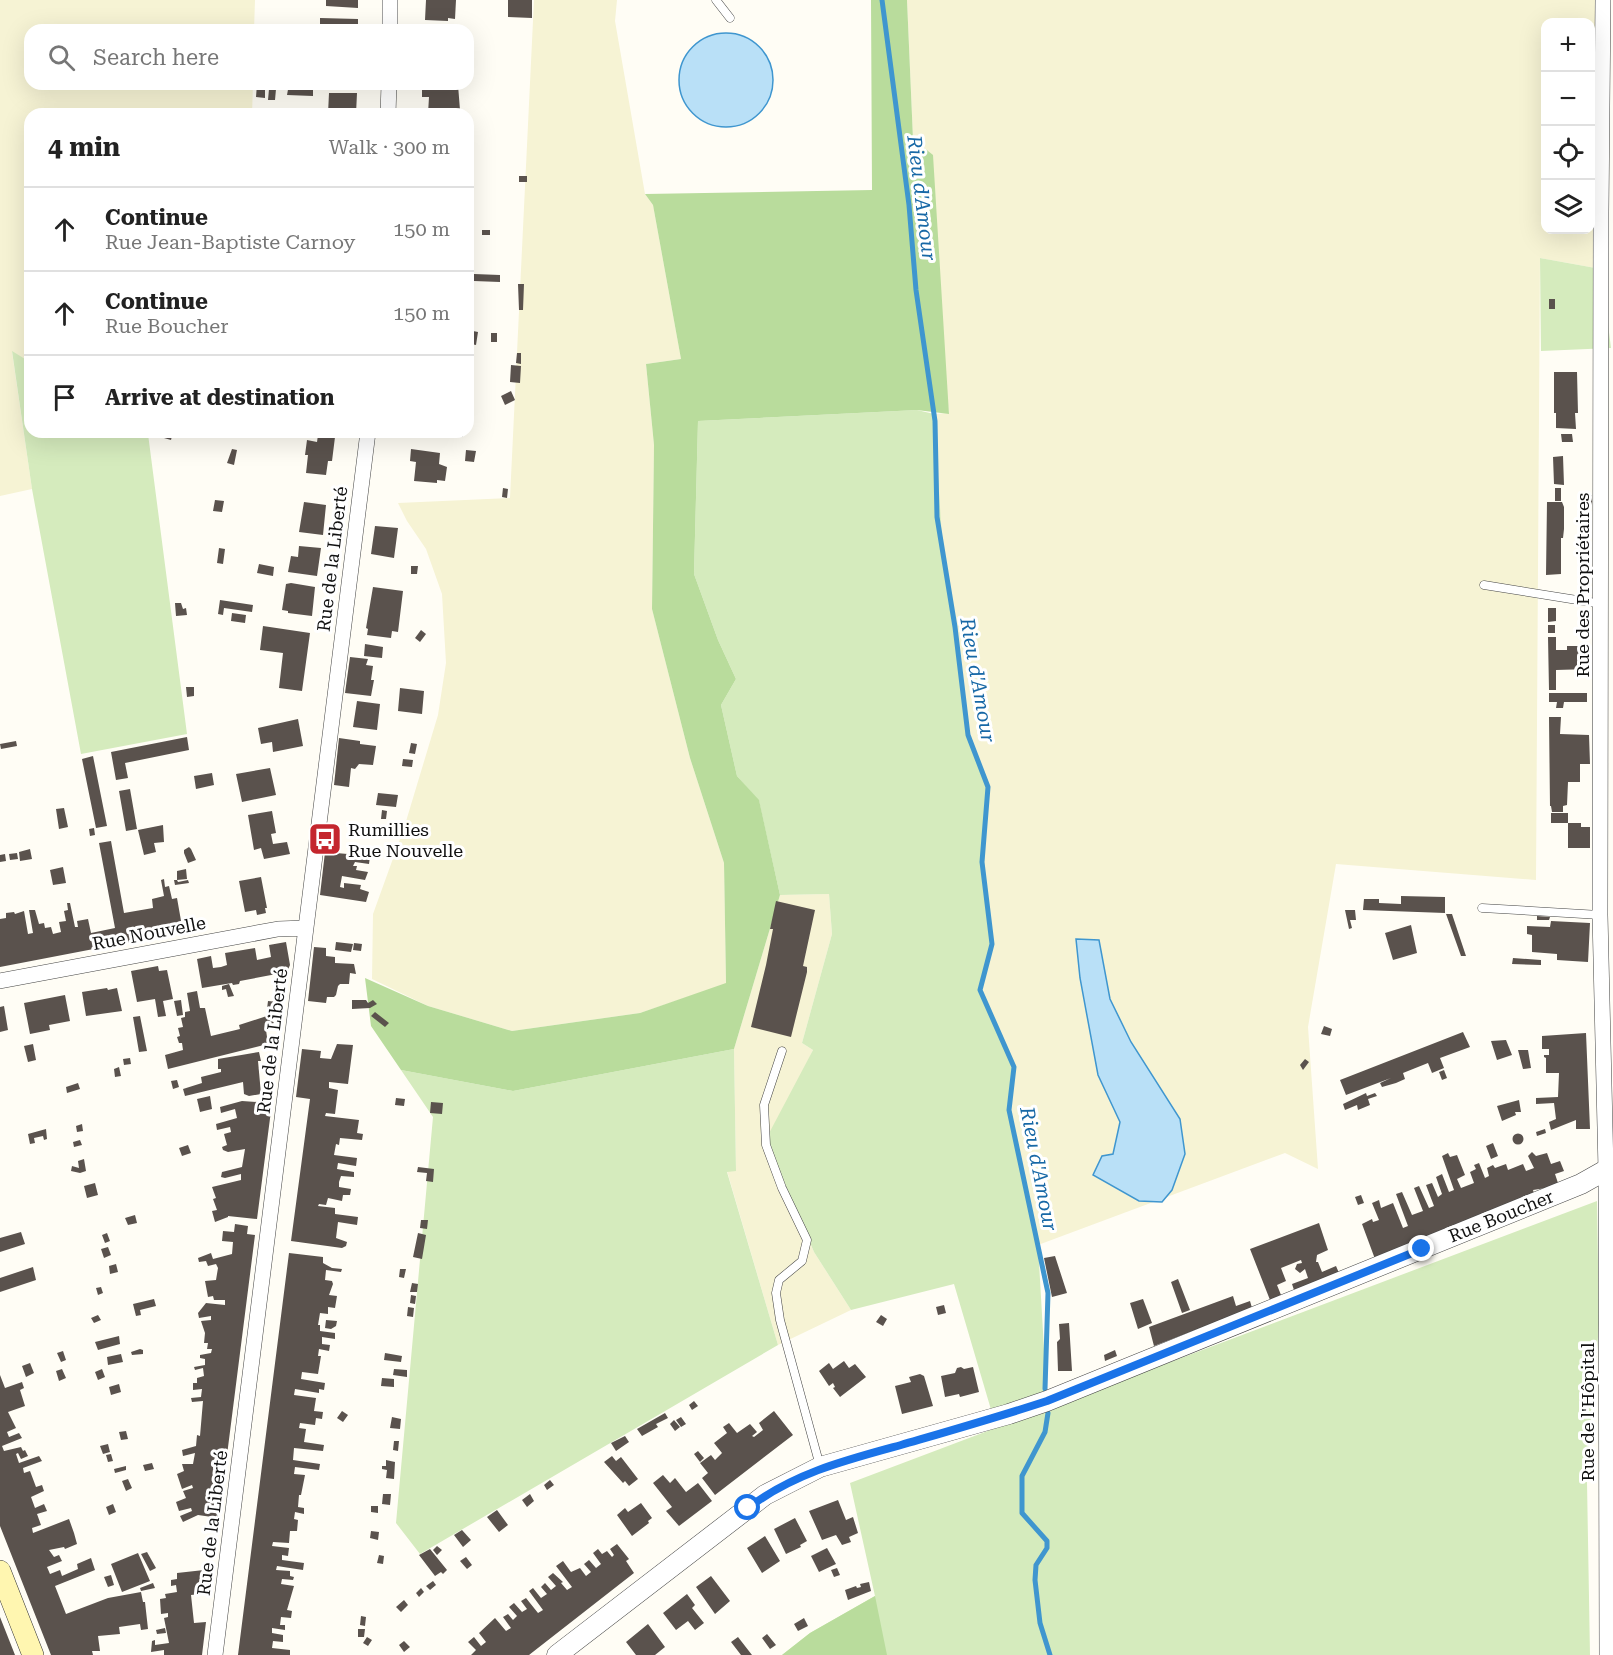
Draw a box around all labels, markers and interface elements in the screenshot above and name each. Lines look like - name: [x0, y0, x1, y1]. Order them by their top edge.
- map controls: [1541, 18, 1595, 234]
- button: +: [1541, 18, 1595, 72]
- search box: [24, 24, 474, 90]
- icon: search: [45, 41, 78, 74]
- text: Search here: [93, 45, 219, 70]
- button: −: [1541, 72, 1595, 126]
- button: locate: [1541, 126, 1595, 180]
- text: 4 min: [48, 132, 120, 162]
- water label: Rieu d'Amour: [902, 133, 942, 263]
- text: Walk · 300 m: [329, 135, 450, 159]
- button: layers: [1541, 180, 1595, 234]
- text: Continue: [105, 205, 208, 230]
- icon: ahead: [48, 213, 81, 246]
- text: 150 m: [393, 217, 450, 241]
- text: Rue Jean-Baptiste Carnoy: [105, 230, 355, 254]
- text: Continue: [105, 289, 208, 314]
- icon: ahead: [48, 297, 81, 330]
- text: 150 m: [393, 301, 450, 325]
- text: Rue Boucher: [105, 314, 229, 338]
- icon: arrive: [48, 381, 81, 414]
- text: Arrive at destination: [105, 385, 334, 410]
- street label: Rue de la Liberté: [313, 485, 351, 633]
- street label: Rue des Propriétaires: [1572, 493, 1593, 677]
- water label: Rieu d'Amour: [955, 615, 1001, 745]
- place label: Rumillies Rue Nouvelle: [348, 819, 463, 861]
- bus stop icon: Rumillies Rue Nouvelle: [307, 821, 343, 857]
- street label: Rue Nouvelle: [91, 912, 208, 954]
- street label: Rue de la Liberté: [253, 967, 291, 1115]
- water label: Rieu d'Amour: [1015, 1104, 1063, 1234]
- street label: Rue Boucher: [1446, 1185, 1556, 1247]
- route end: [1408, 1235, 1434, 1261]
- street label: Rue de l'Hôpital: [1577, 1342, 1598, 1482]
- street label: Rue de la Liberté: [193, 1449, 231, 1597]
- route start: [734, 1494, 760, 1520]

